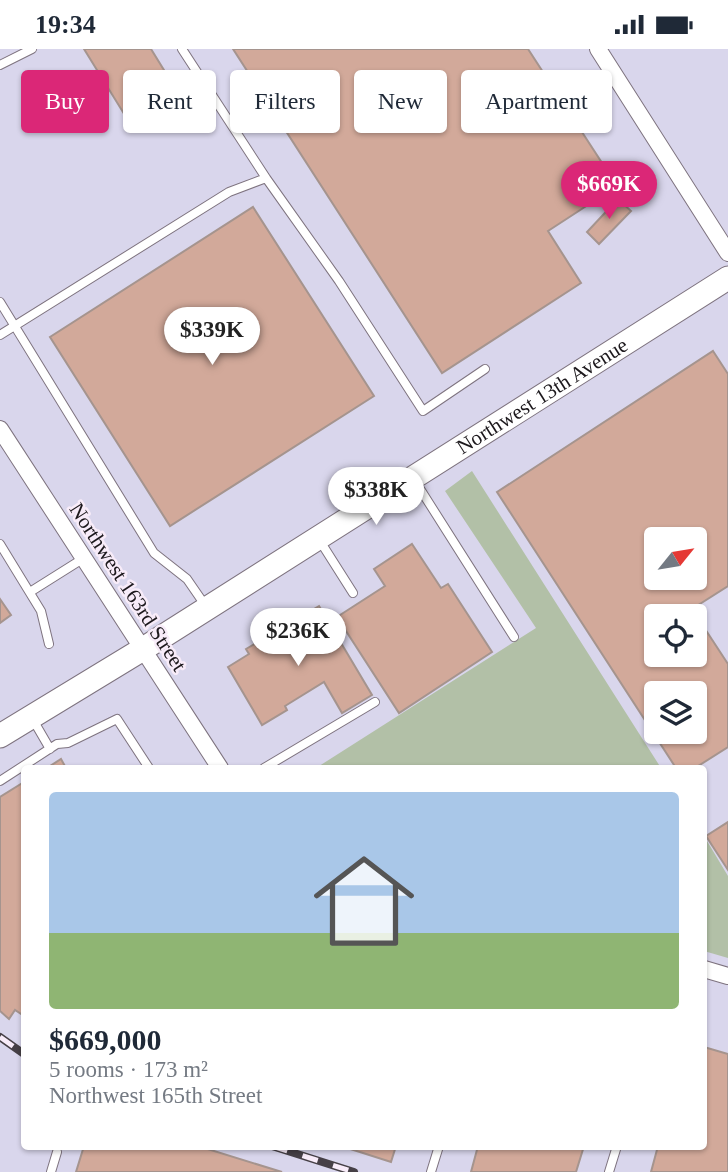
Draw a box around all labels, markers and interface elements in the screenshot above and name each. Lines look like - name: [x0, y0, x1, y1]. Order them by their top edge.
- text: 19:34: [35, 10, 96, 39]
- chip: Buy: [21, 70, 109, 133]
- chip: Rent: [123, 70, 216, 133]
- chip: Filters: [230, 70, 340, 133]
- chip: New: [354, 70, 447, 133]
- chip: Apartment: [461, 70, 612, 133]
- pin: $669K: [560, 162, 658, 221]
- text: $669K: [577, 171, 641, 196]
- pin: $339K: [163, 307, 261, 367]
- text: $339K: [180, 317, 244, 342]
- street label: Northwest 13th Avenue: [452, 333, 632, 459]
- pin: $338K: [327, 468, 425, 527]
- text: $338K: [344, 477, 408, 502]
- street label: Northwest 163rd Street: [65, 498, 192, 676]
- north arrow: [644, 527, 707, 590]
- map controls: [644, 527, 707, 744]
- button: locate: [644, 604, 707, 667]
- pin: $236K: [249, 609, 347, 668]
- text: $236K: [266, 618, 330, 643]
- button: layers: [644, 681, 707, 744]
- icon: home: [301, 838, 427, 964]
- text: $669,000: [49, 1023, 162, 1056]
- text: 5 rooms · 173 m²: [49, 1057, 208, 1082]
- text: Northwest 165th Street: [49, 1083, 262, 1108]

